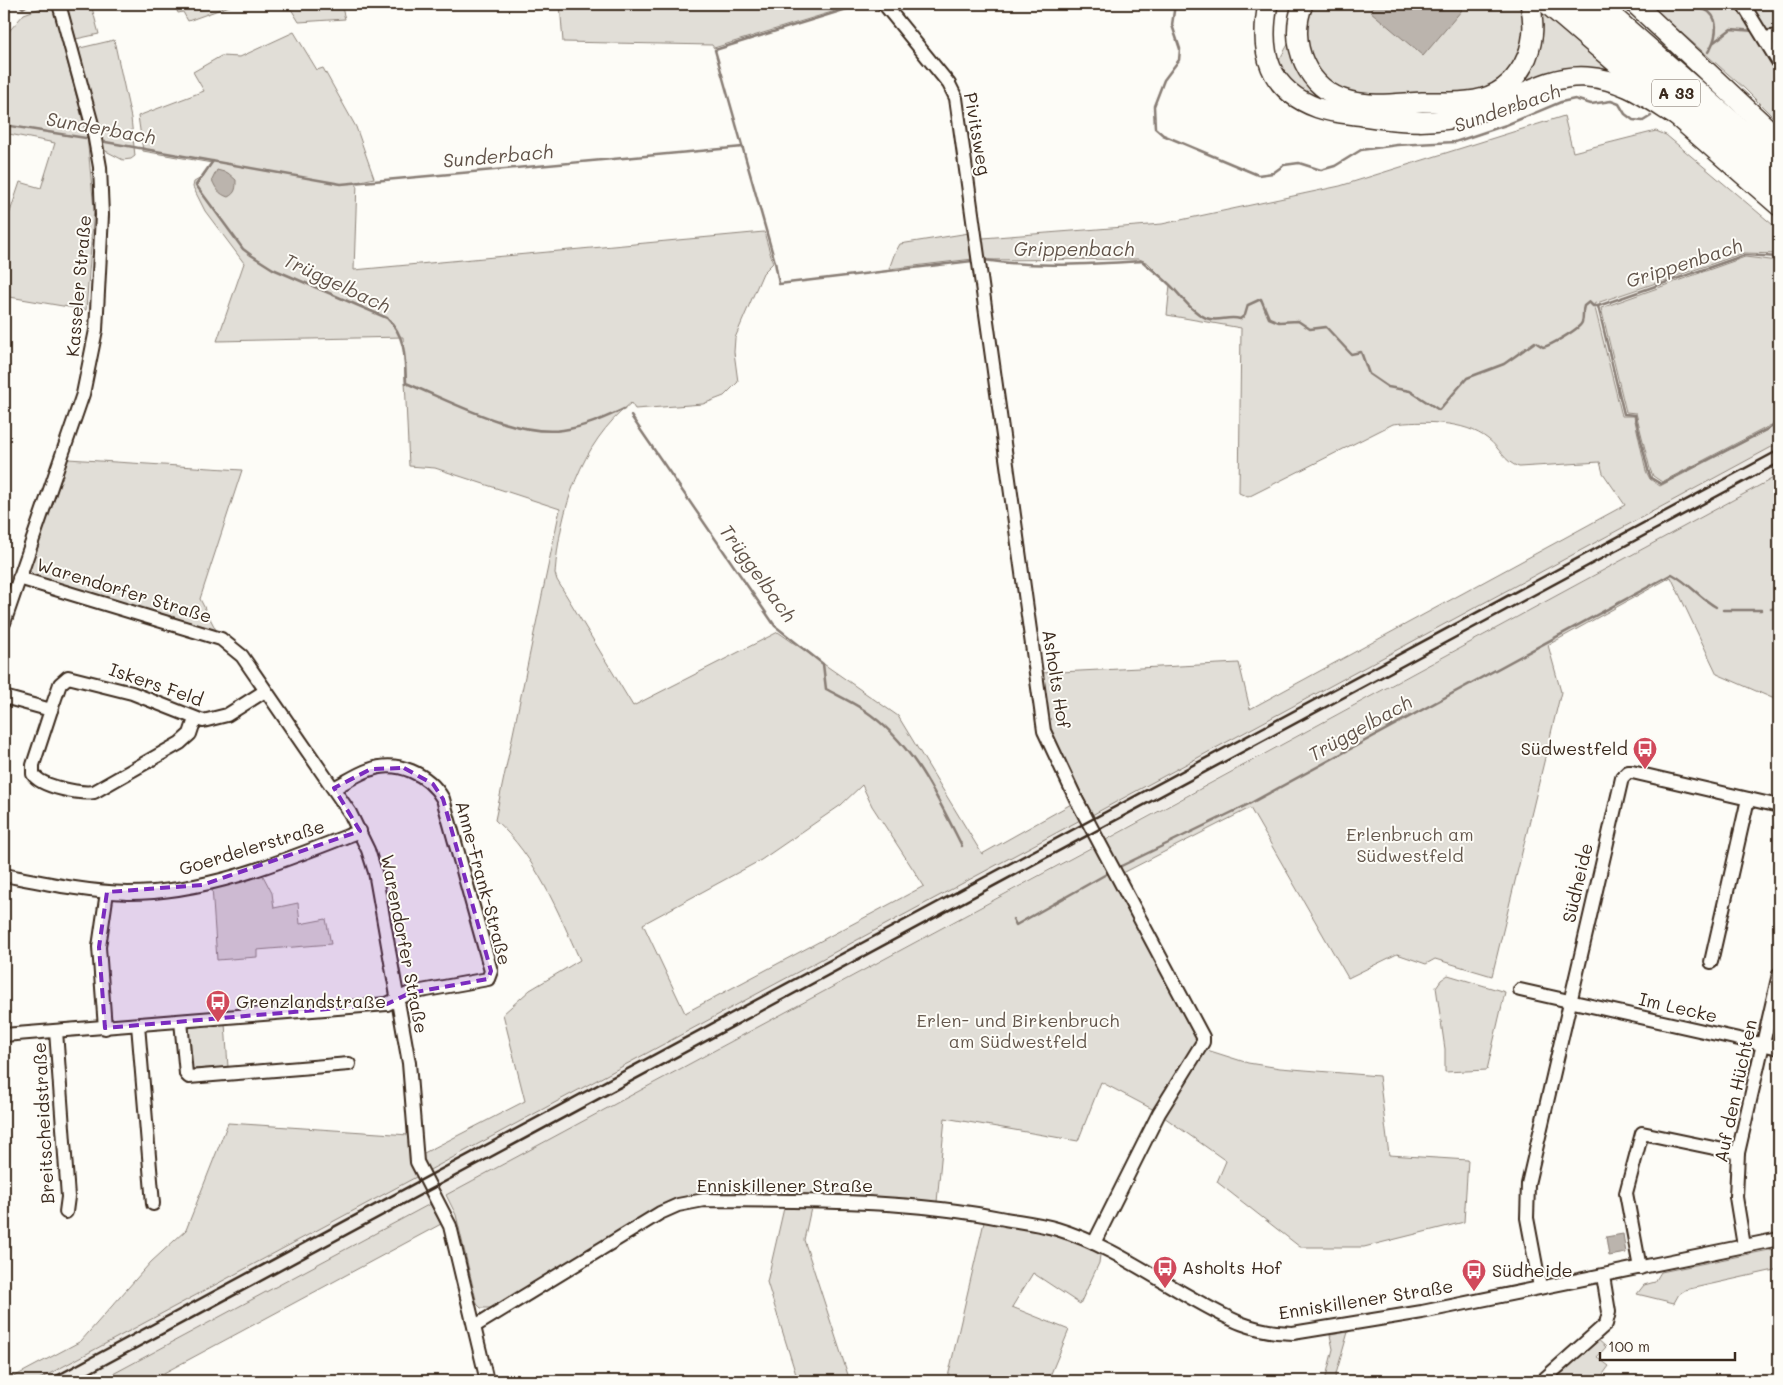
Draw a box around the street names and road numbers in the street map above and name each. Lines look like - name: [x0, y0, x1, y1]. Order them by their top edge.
- road number: A 33: [1652, 80, 1700, 106]
- street label: Pivitsweg: [959, 90, 997, 177]
- street label: Kasseler Straße: [60, 214, 96, 358]
- street label: Warendorfer Straße: [34, 552, 215, 628]
- street label: Asholts Hof: [1037, 628, 1077, 731]
- street label: Iskers Feld: [106, 657, 207, 711]
- street label: Anne-Frank-Straße: [450, 798, 517, 968]
- street label: Goerdelerstraße: [176, 814, 327, 881]
- street label: Südheide: [1556, 841, 1598, 925]
- street label: Warendorfer Straße: [376, 852, 434, 1035]
- street label: Im Lecke: [1637, 986, 1720, 1028]
- street label: Auf den Hüchten: [1708, 1017, 1762, 1165]
- street label: Breitscheidstraße: [27, 1042, 59, 1204]
- street label: Enniskillener Straße: [697, 1173, 873, 1197]
- street label: Enniskillener Straße: [1277, 1273, 1455, 1325]

